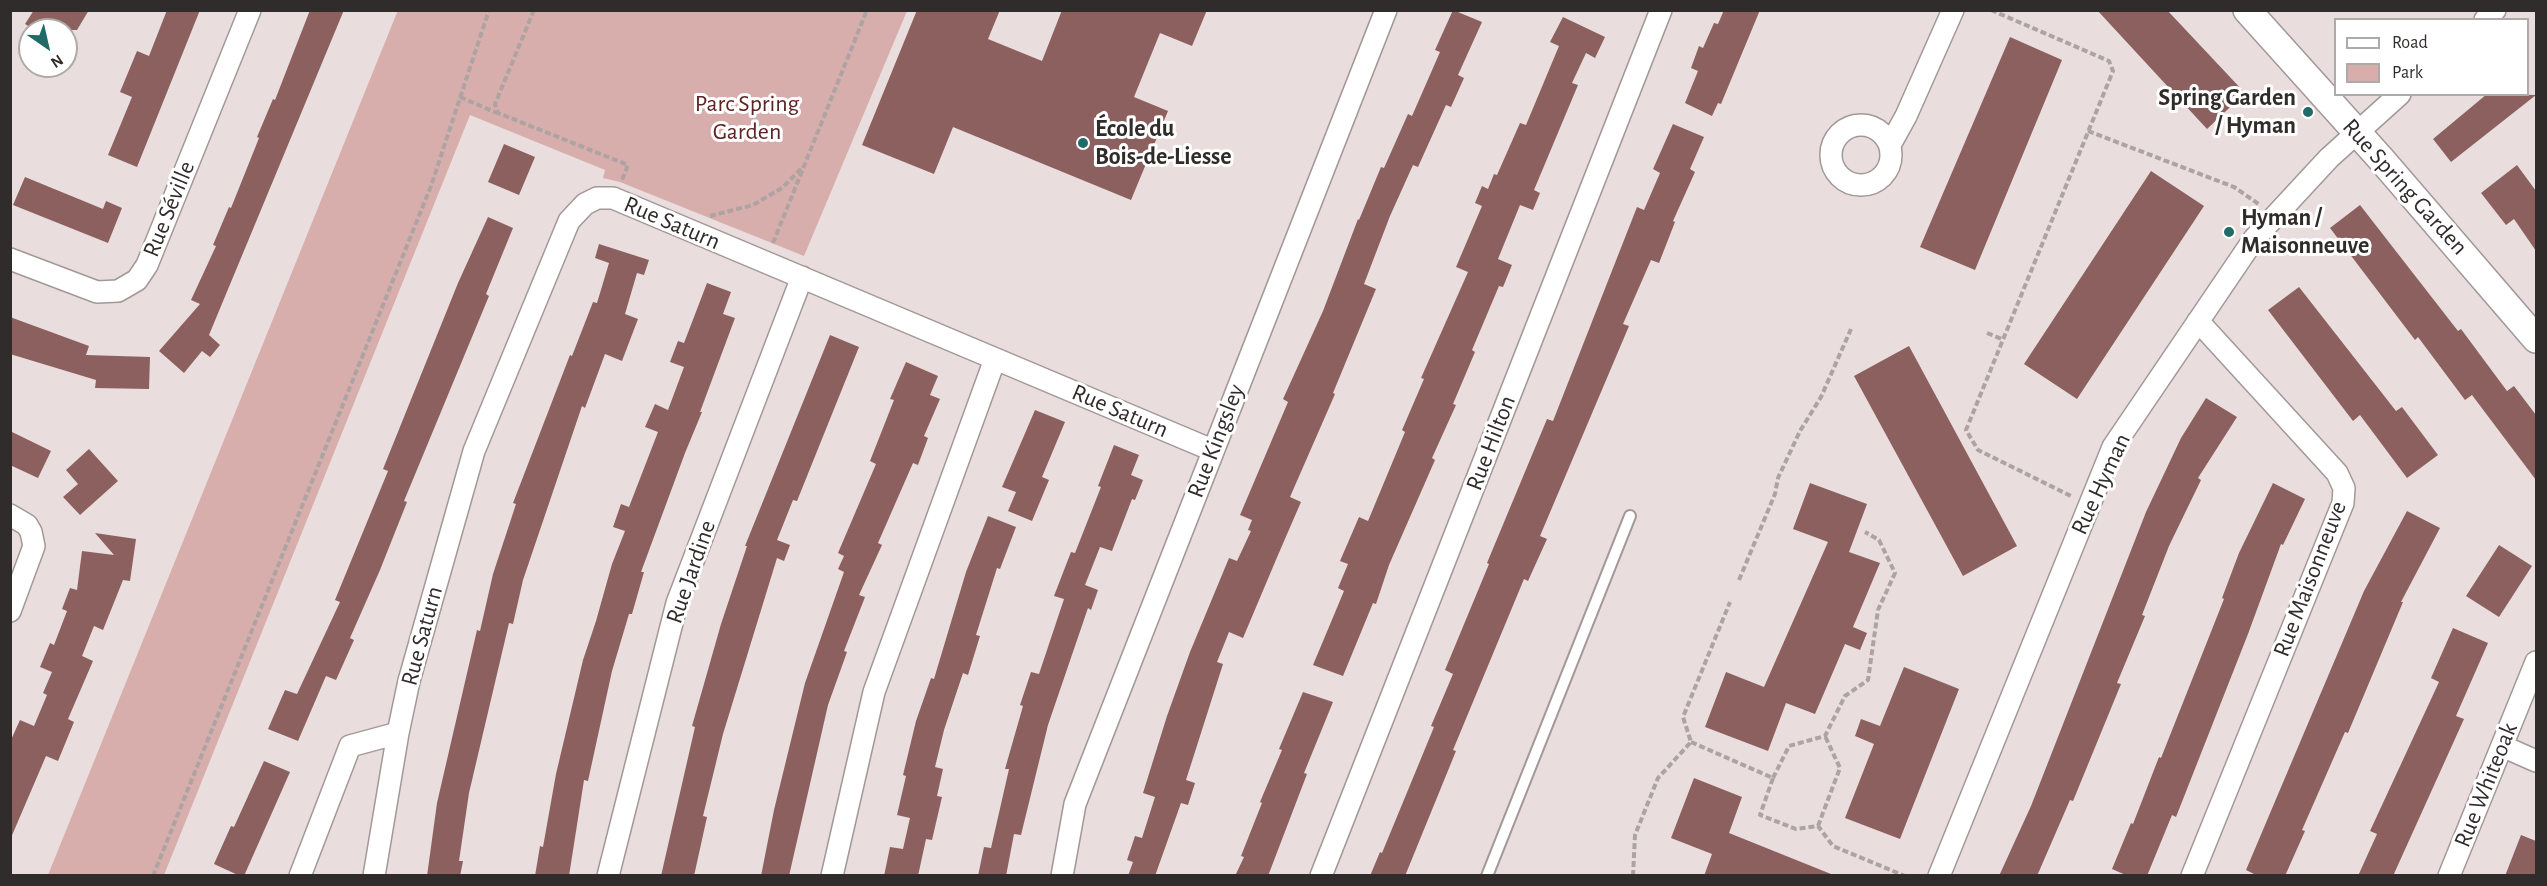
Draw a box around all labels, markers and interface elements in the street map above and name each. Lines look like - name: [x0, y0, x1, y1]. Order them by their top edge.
- north arrow: [18, 18, 78, 78]
- legend: [2334, 18, 2529, 96]
- text: Road: [2392, 34, 2428, 52]
- text: N: [48, 52, 66, 71]
- text: Park: [2392, 64, 2423, 82]
- place label: Spring Garden / Hyman: [2158, 84, 2296, 140]
- park label: Parc Spring Garden: [695, 90, 799, 146]
- marker: Spring Garden / Hyman: [2301, 105, 2315, 119]
- street label: Rue Spring Garden: [2336, 113, 2474, 261]
- place label: École du Bois-de-Liesse: [1095, 115, 1232, 171]
- marker: École du Bois-de-Liesse: [1076, 136, 1090, 150]
- street label: Rue Séville: [137, 157, 201, 261]
- street label: Rue Saturn: [620, 190, 724, 256]
- place label: Hyman / Maisonneuve: [2241, 204, 2369, 260]
- marker: Hyman / Maisonneuve: [2222, 225, 2236, 239]
- street label: Rue Saturn: [1068, 378, 1172, 444]
- street label: Rue Kingsley: [1181, 380, 1251, 502]
- street label: Rue Hilton: [1460, 391, 1522, 495]
- street label: Rue Hyman: [2065, 429, 2137, 539]
- street label: Rue Maisonneuve: [2267, 497, 2353, 661]
- street label: Rue Jardine: [660, 517, 722, 627]
- street label: Rue Saturn: [395, 583, 449, 689]
- street label: Rue Whiteoak: [2448, 719, 2524, 851]

